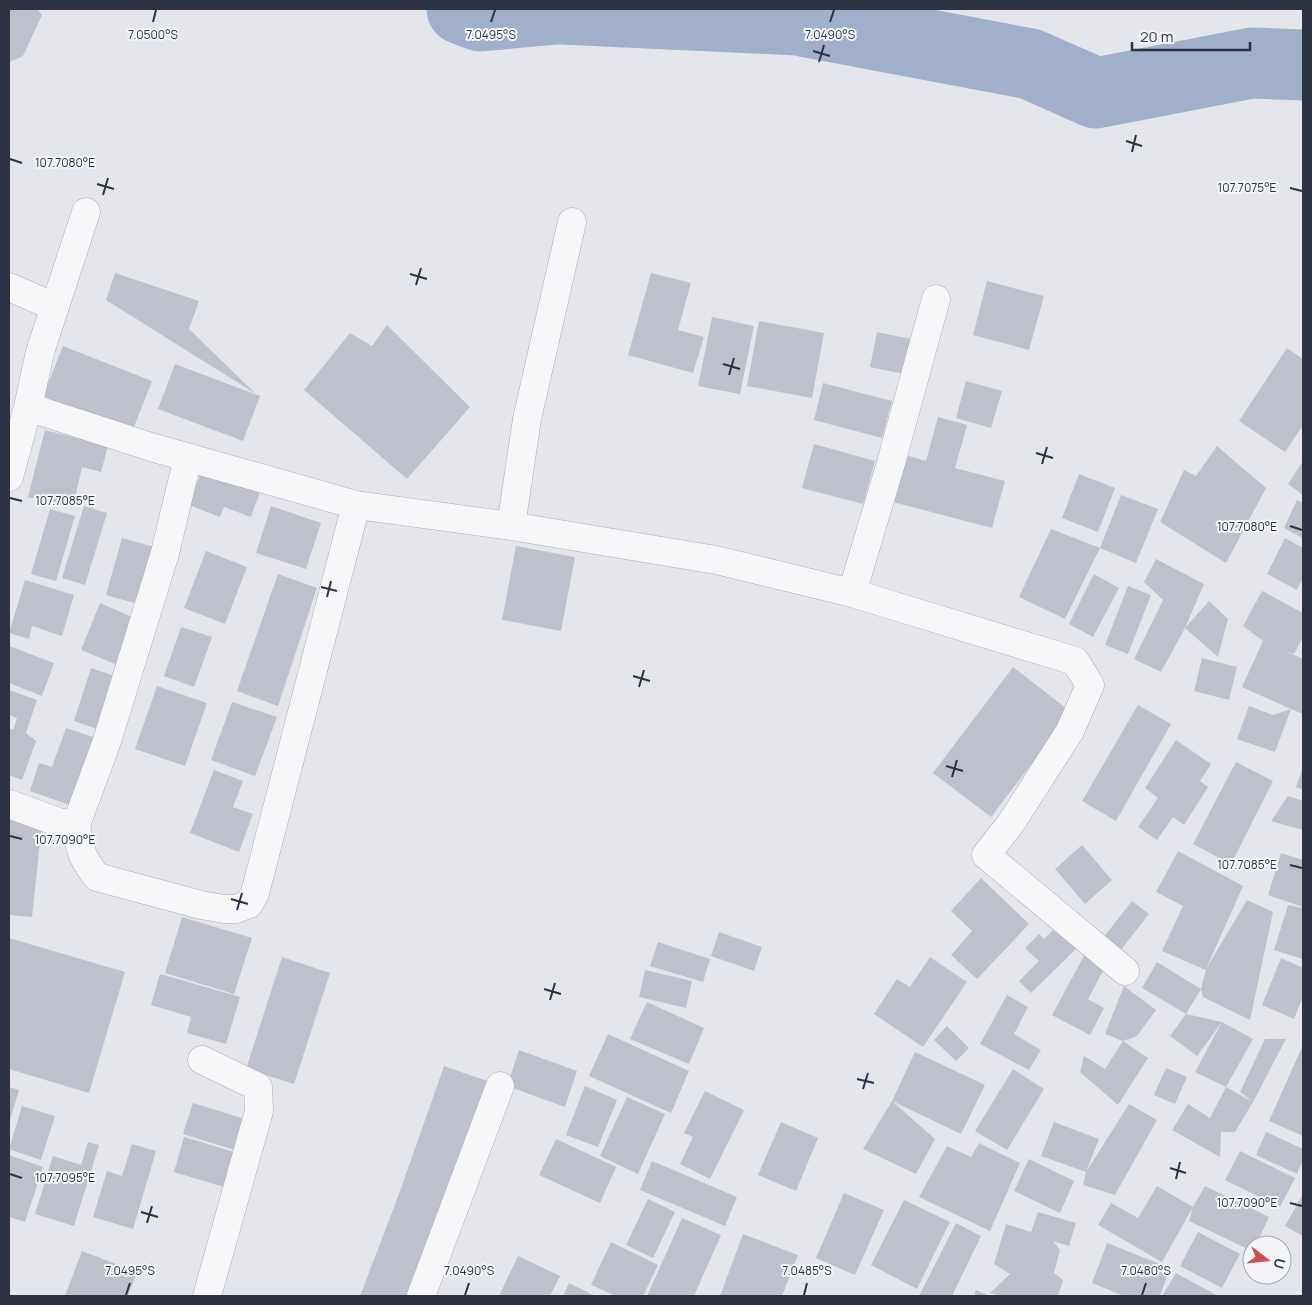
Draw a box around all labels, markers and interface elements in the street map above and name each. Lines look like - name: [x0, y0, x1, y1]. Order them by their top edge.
- scale bar: [1132, 20, 1250, 52]
- text: 7.0500°S: [128, 26, 178, 43]
- text: 7.0495°S: [466, 26, 516, 43]
- text: 7.0490°S: [805, 26, 855, 43]
- text: 20 m: [1140, 26, 1173, 47]
- text: 107.7080°E: [35, 154, 95, 171]
- text: 107.7075°E: [1218, 179, 1277, 196]
- text: 107.7085°E: [35, 492, 95, 509]
- text: 107.7080°E: [1217, 518, 1277, 535]
- text: 107.7090°E: [35, 831, 95, 848]
- text: 107.7085°E: [1217, 856, 1277, 873]
- text: 107.7095°E: [35, 1169, 95, 1186]
- text: 107.7090°E: [1217, 1194, 1277, 1211]
- north arrow: [1242, 1235, 1292, 1285]
- text: U: [1269, 1256, 1291, 1271]
- text: 7.0495°S: [105, 1262, 155, 1279]
- text: 7.0490°S: [444, 1262, 494, 1279]
- text: 7.0485°S: [782, 1262, 832, 1279]
- text: 7.0480°S: [1121, 1262, 1171, 1279]

